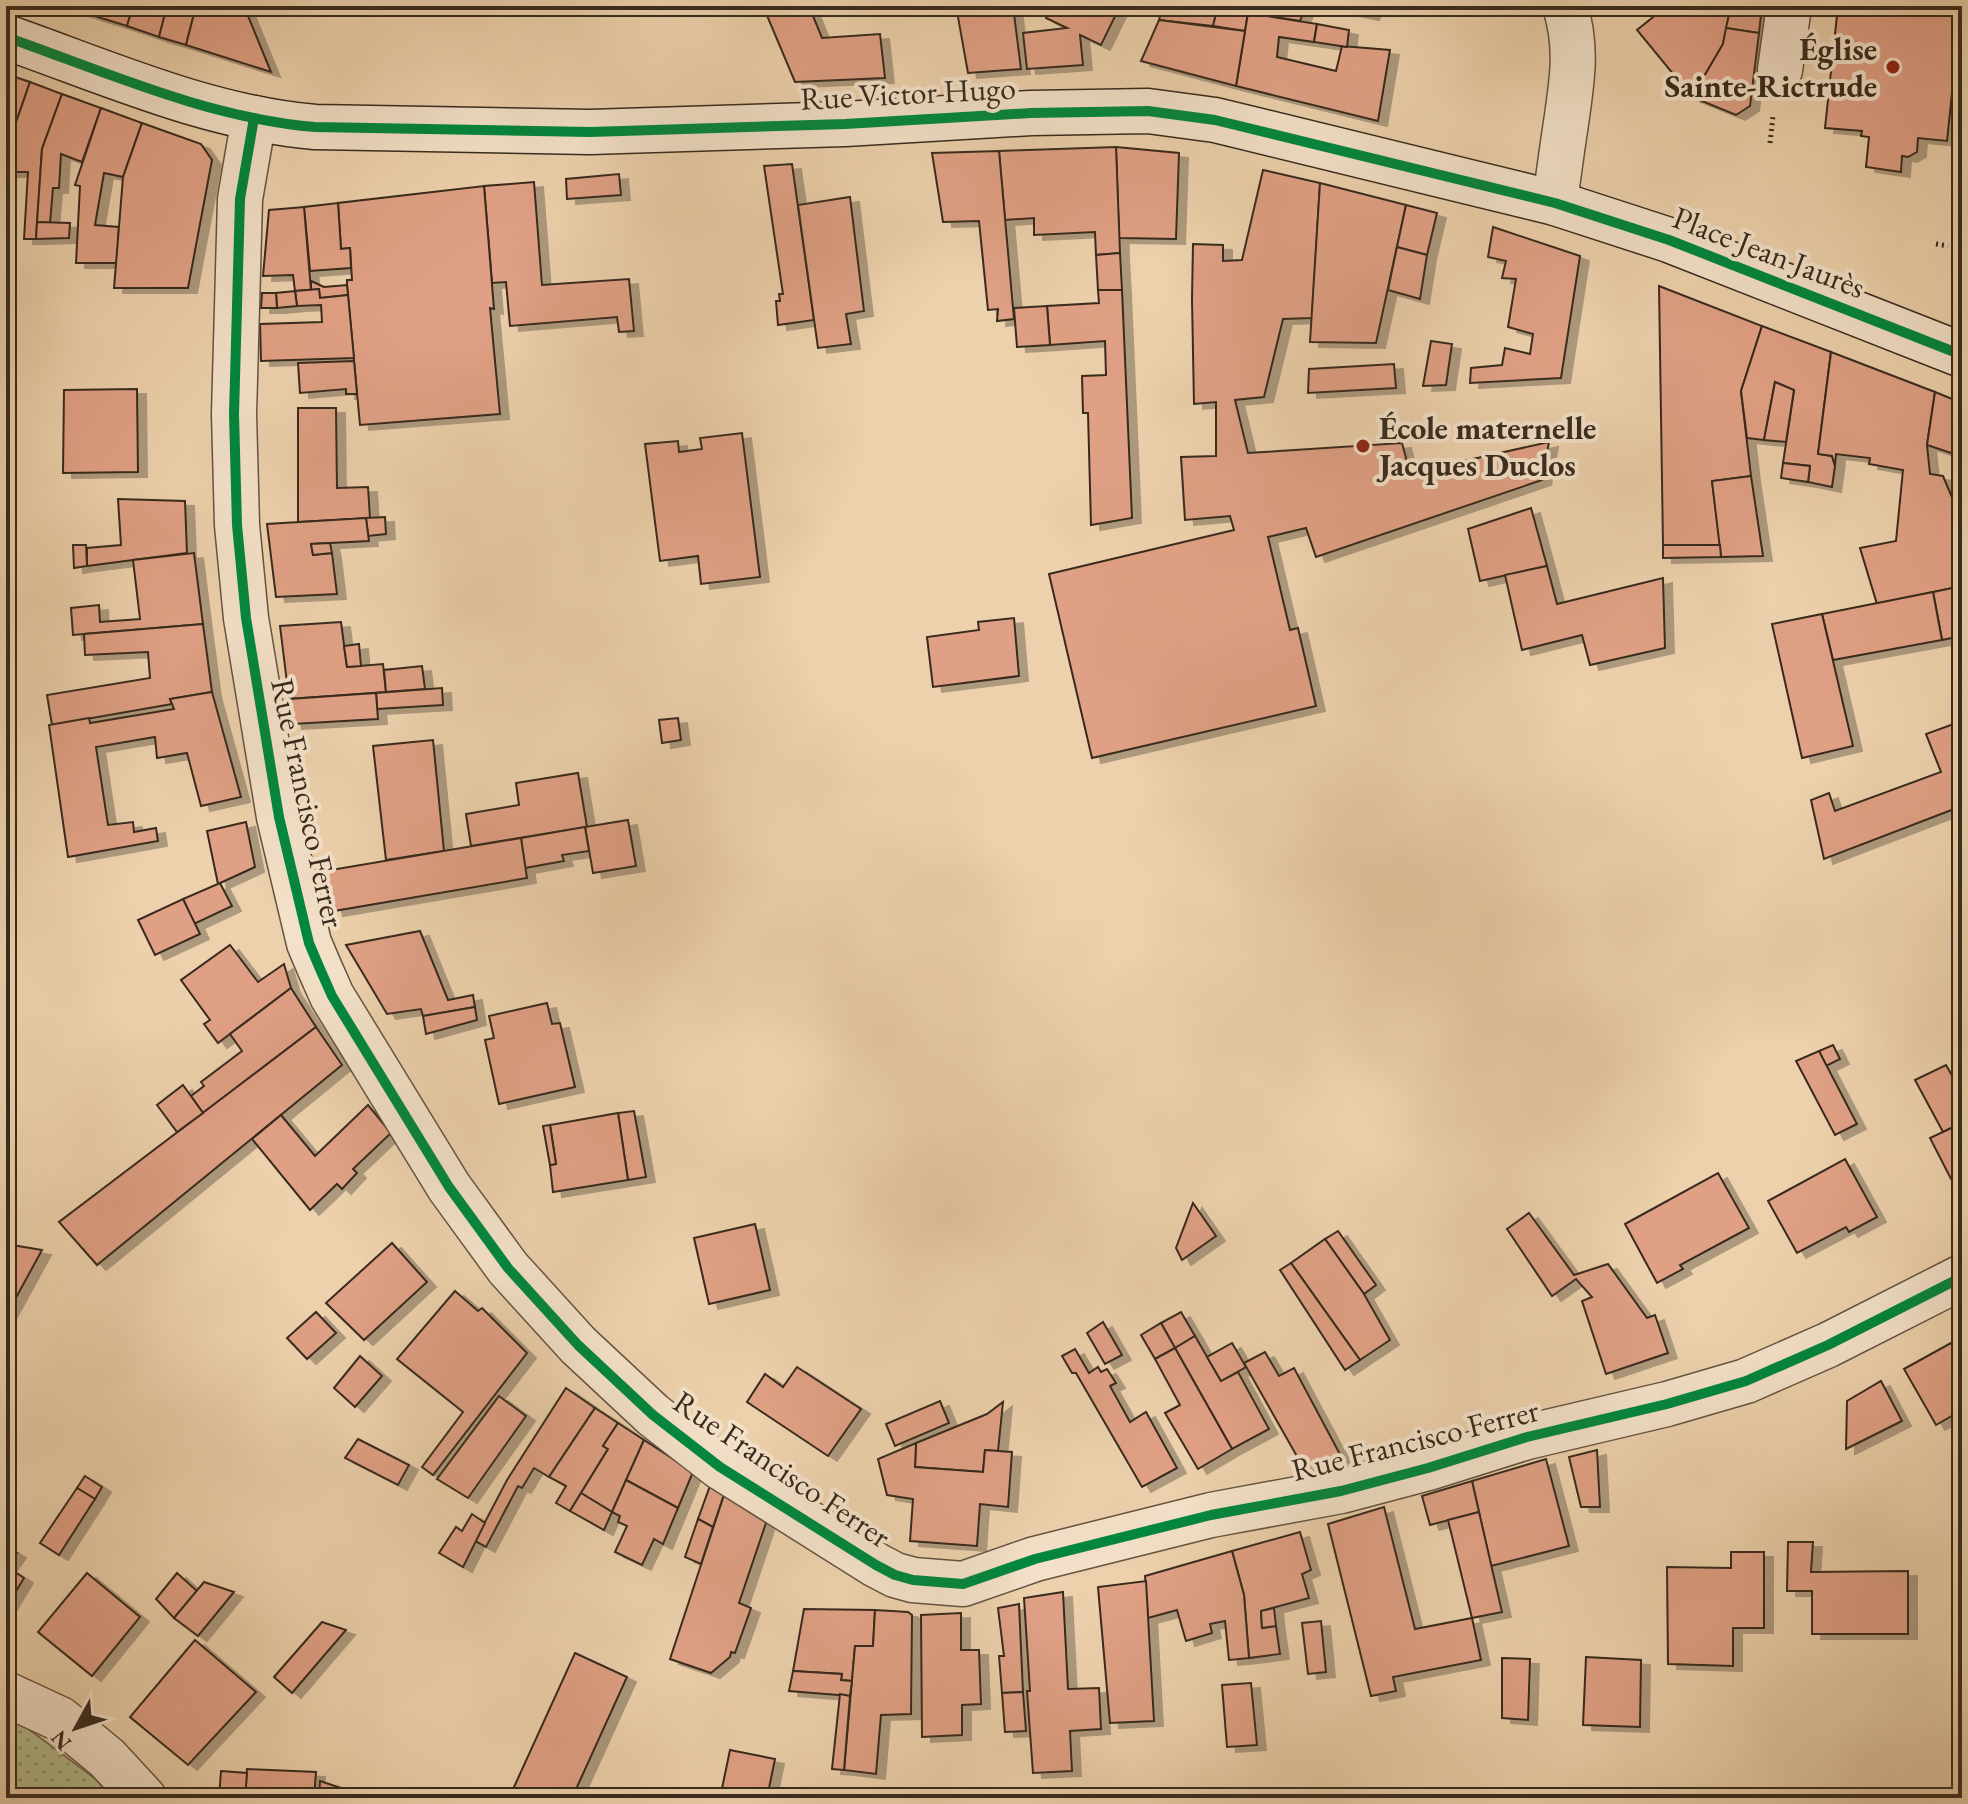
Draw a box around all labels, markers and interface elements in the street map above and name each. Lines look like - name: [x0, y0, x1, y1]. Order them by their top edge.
- place label: Église Sainte-Rictrude: [1664, 28, 1877, 107]
- marker: Église Sainte-Rictrude: [1884, 58, 1902, 76]
- street label: Rue Victor Hugo: [799, 66, 1017, 120]
- street label: Place Jean Jaurès: [1667, 196, 1871, 308]
- place label: École maternelle Jacques Duclos: [1376, 407, 1596, 486]
- marker: École maternelle Jacques Duclos: [1354, 437, 1372, 455]
- street label: Rue Francisco Ferrer: [261, 675, 355, 932]
- street label: Rue Francisco Ferrer: [665, 1381, 899, 1557]
- street label: Rue Francisco Ferrer: [1287, 1389, 1543, 1491]
- north arrow: [36, 1688, 116, 1768]
- text: N: [44, 1724, 78, 1757]

